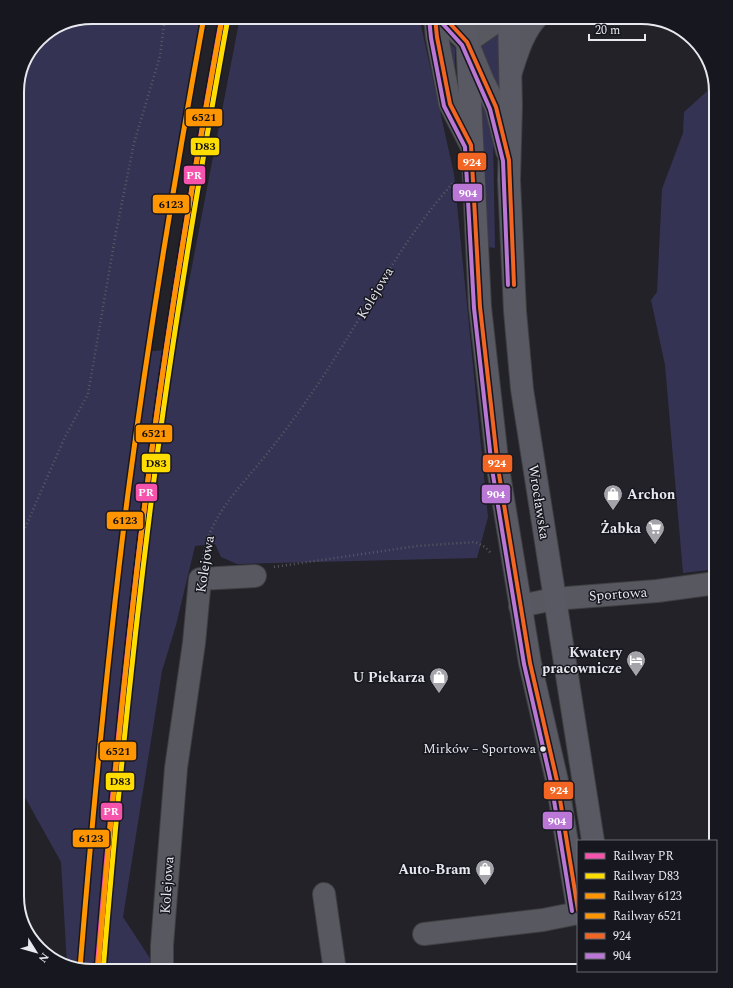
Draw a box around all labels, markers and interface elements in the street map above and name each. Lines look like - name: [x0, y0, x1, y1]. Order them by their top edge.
- scale bar: [589, 16, 645, 42]
- text: 20 m: [595, 21, 620, 40]
- line badge: 6521: [185, 108, 223, 127]
- text: 6521: [192, 109, 216, 126]
- line badge: D83: [190, 137, 220, 156]
- text: D83: [194, 138, 216, 155]
- line badge: 924: [457, 152, 487, 171]
- text: 924: [463, 154, 482, 171]
- line badge: PR: [183, 165, 206, 185]
- text: PR: [186, 167, 203, 184]
- line badge: 904: [452, 183, 483, 202]
- text: 904: [459, 185, 478, 202]
- line badge: 6123: [152, 194, 190, 214]
- text: 6123: [159, 196, 183, 213]
- street label: Kolejowa: [351, 263, 399, 323]
- line badge: 6521: [135, 424, 173, 443]
- text: 6521: [142, 425, 166, 442]
- line badge: D83: [141, 453, 171, 473]
- line badge: 924: [482, 454, 513, 473]
- text: D83: [145, 455, 167, 472]
- text: 924: [488, 455, 507, 472]
- street label: Wrocławska: [523, 463, 555, 541]
- line badge: PR: [135, 483, 158, 502]
- shop icon: Archon: [602, 483, 624, 511]
- text: PR: [138, 484, 155, 501]
- line badge: 904: [481, 484, 511, 504]
- place label: Archon: [627, 484, 676, 505]
- text: 904: [487, 486, 506, 503]
- line badge: 6123: [106, 511, 144, 530]
- text: 6123: [113, 512, 137, 529]
- supermarket icon: Żabka: [644, 517, 666, 545]
- place label: Żabka: [600, 518, 642, 539]
- street label: Kolejowa: [190, 534, 220, 594]
- street label: Sportowa: [588, 581, 648, 607]
- place label: Kwatery pracownicze: [542, 642, 623, 679]
- hotel icon: Kwatery pracownicze: [625, 649, 647, 677]
- shop icon: U Piekarza: [428, 666, 450, 694]
- place label: U Piekarza: [353, 667, 426, 688]
- place label: Mirków – Sportowa: [423, 739, 537, 759]
- line badge: 6521: [99, 741, 137, 761]
- text: 6521: [106, 743, 130, 760]
- marker: Mirków – Sportowa: [538, 744, 548, 754]
- line badge: D83: [105, 772, 135, 791]
- text: D83: [109, 773, 131, 790]
- line badge: 924: [543, 781, 574, 800]
- text: 924: [550, 782, 569, 799]
- line badge: PR: [100, 802, 123, 821]
- text: PR: [103, 803, 120, 820]
- line badge: 904: [542, 811, 573, 830]
- text: 904: [548, 813, 567, 830]
- line badge: 6123: [72, 829, 110, 848]
- text: 6123: [79, 830, 103, 847]
- legend: [577, 840, 717, 972]
- text: Railway PR: [613, 847, 673, 866]
- street label: Kolejowa: [155, 855, 179, 914]
- shop icon: Auto-Bram: [474, 858, 496, 886]
- place label: Auto-Bram: [398, 859, 471, 880]
- text: Railway D83: [613, 867, 679, 886]
- text: Railway 6123: [613, 887, 682, 906]
- text: Railway 6521: [613, 907, 682, 926]
- text: 924: [613, 927, 631, 946]
- north arrow: [16, 932, 56, 972]
- text: 904: [613, 947, 631, 966]
- text: N: [34, 949, 53, 966]

